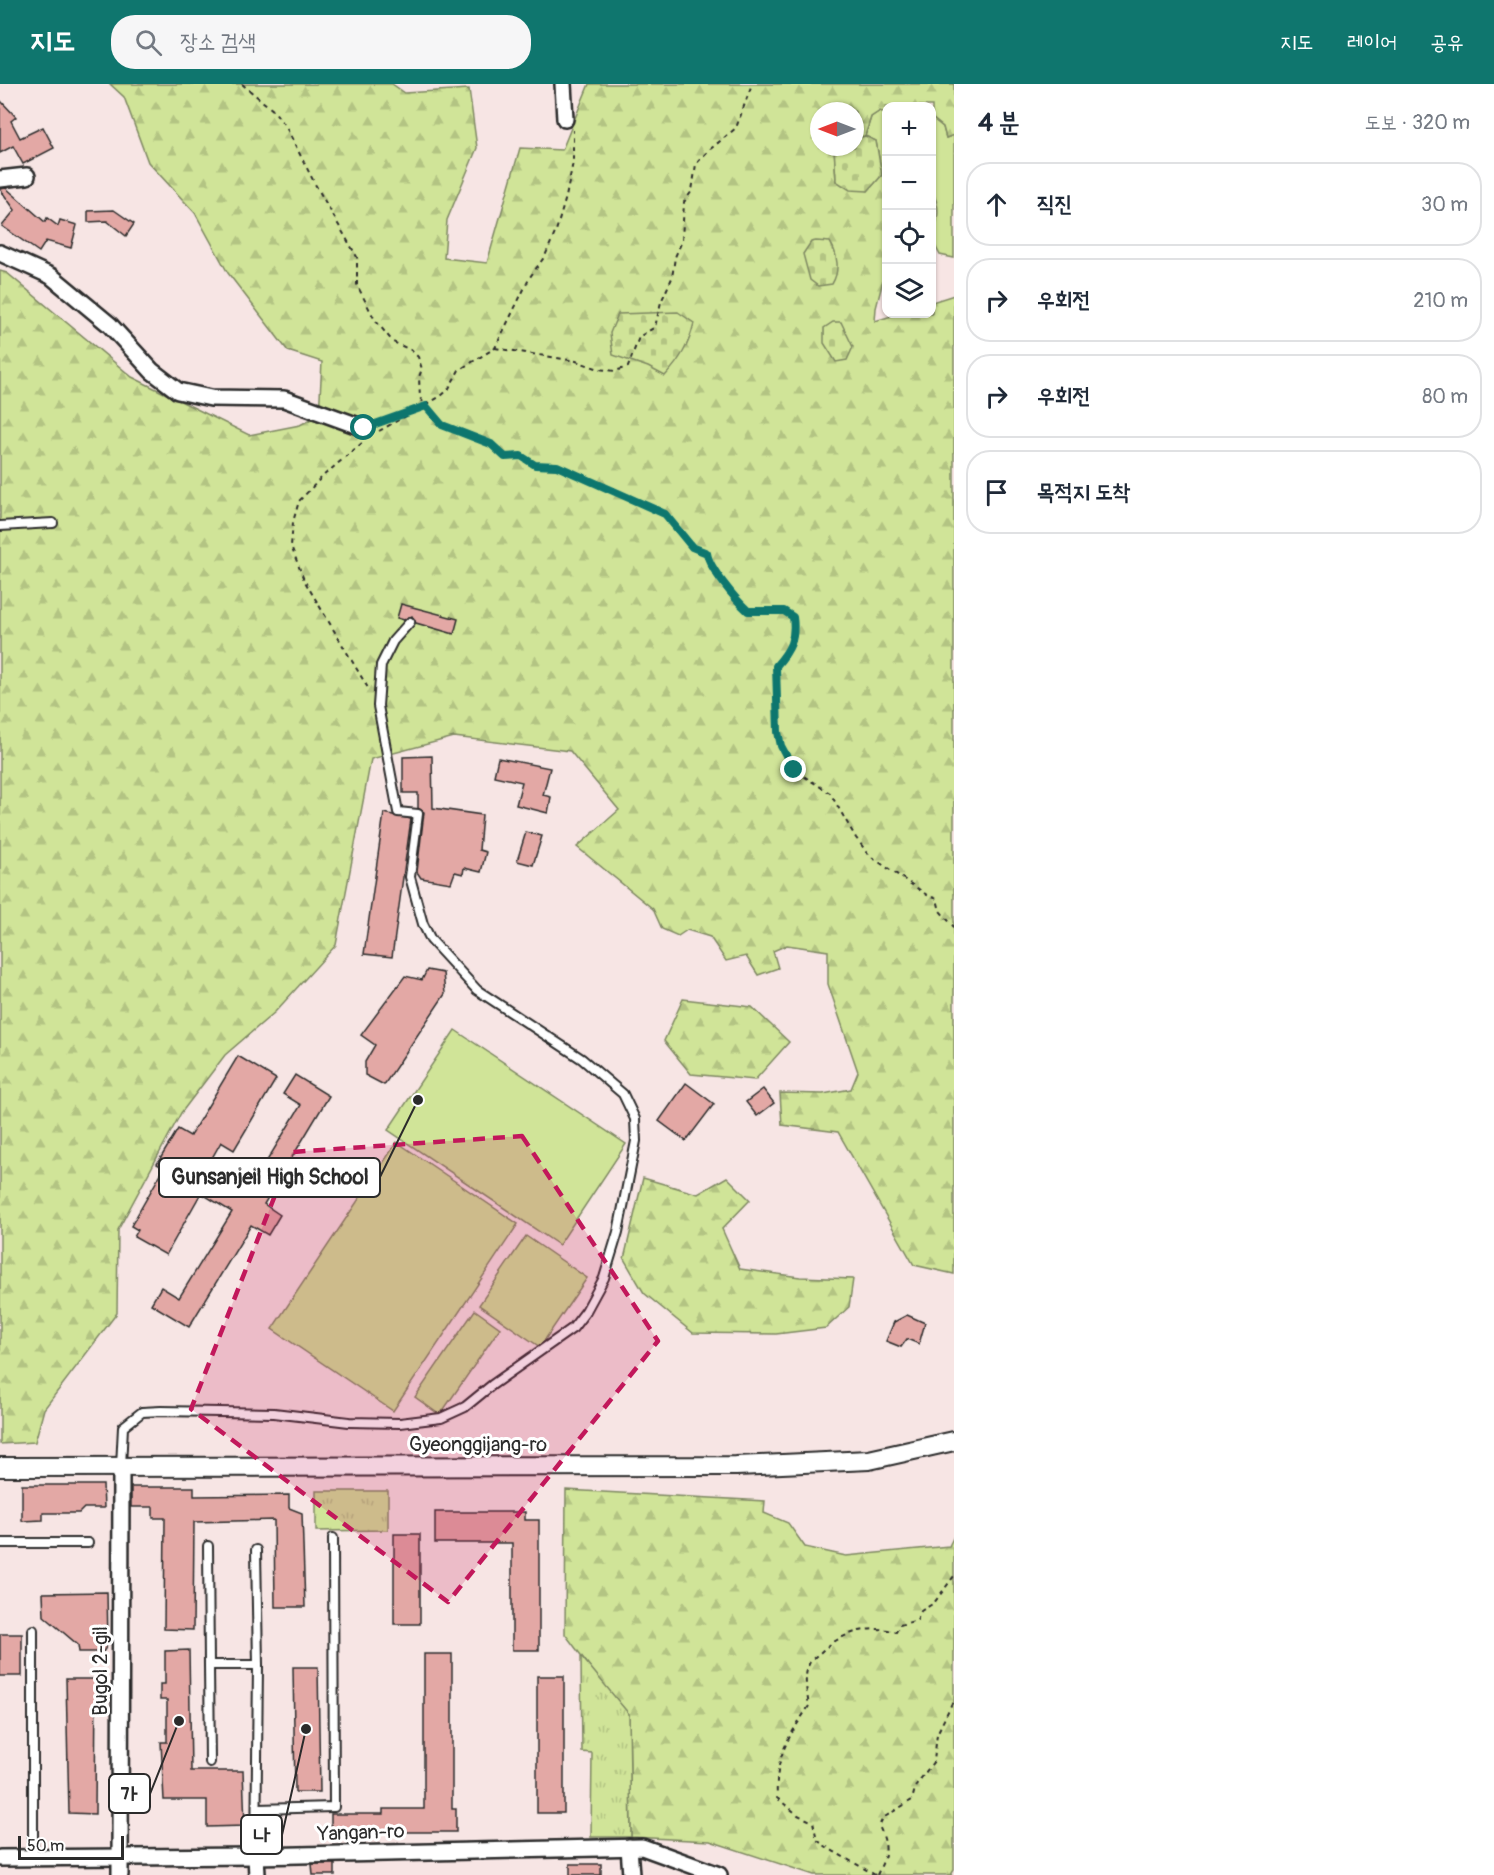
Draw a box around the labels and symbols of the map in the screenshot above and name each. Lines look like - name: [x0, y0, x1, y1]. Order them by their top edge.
- north arrow: [810, 102, 864, 156]
- route start: [350, 414, 376, 440]
- route end: [780, 756, 806, 782]
- callout: Gunsanjeil High School: [159, 1158, 380, 1197]
- text: Gunsanjeil High School: [171, 1164, 369, 1191]
- street label: Gyeonggijang-ro: [409, 1432, 547, 1457]
- street label: Bugol 2-gil: [88, 1626, 113, 1716]
- callout: 가: [109, 1774, 150, 1813]
- text: 가: [121, 1781, 138, 1808]
- callout: 나: [241, 1815, 282, 1854]
- street label: Yangan-ro: [316, 1818, 405, 1847]
- text: 나: [254, 1822, 271, 1849]
- scale bar: [18, 1833, 124, 1860]

